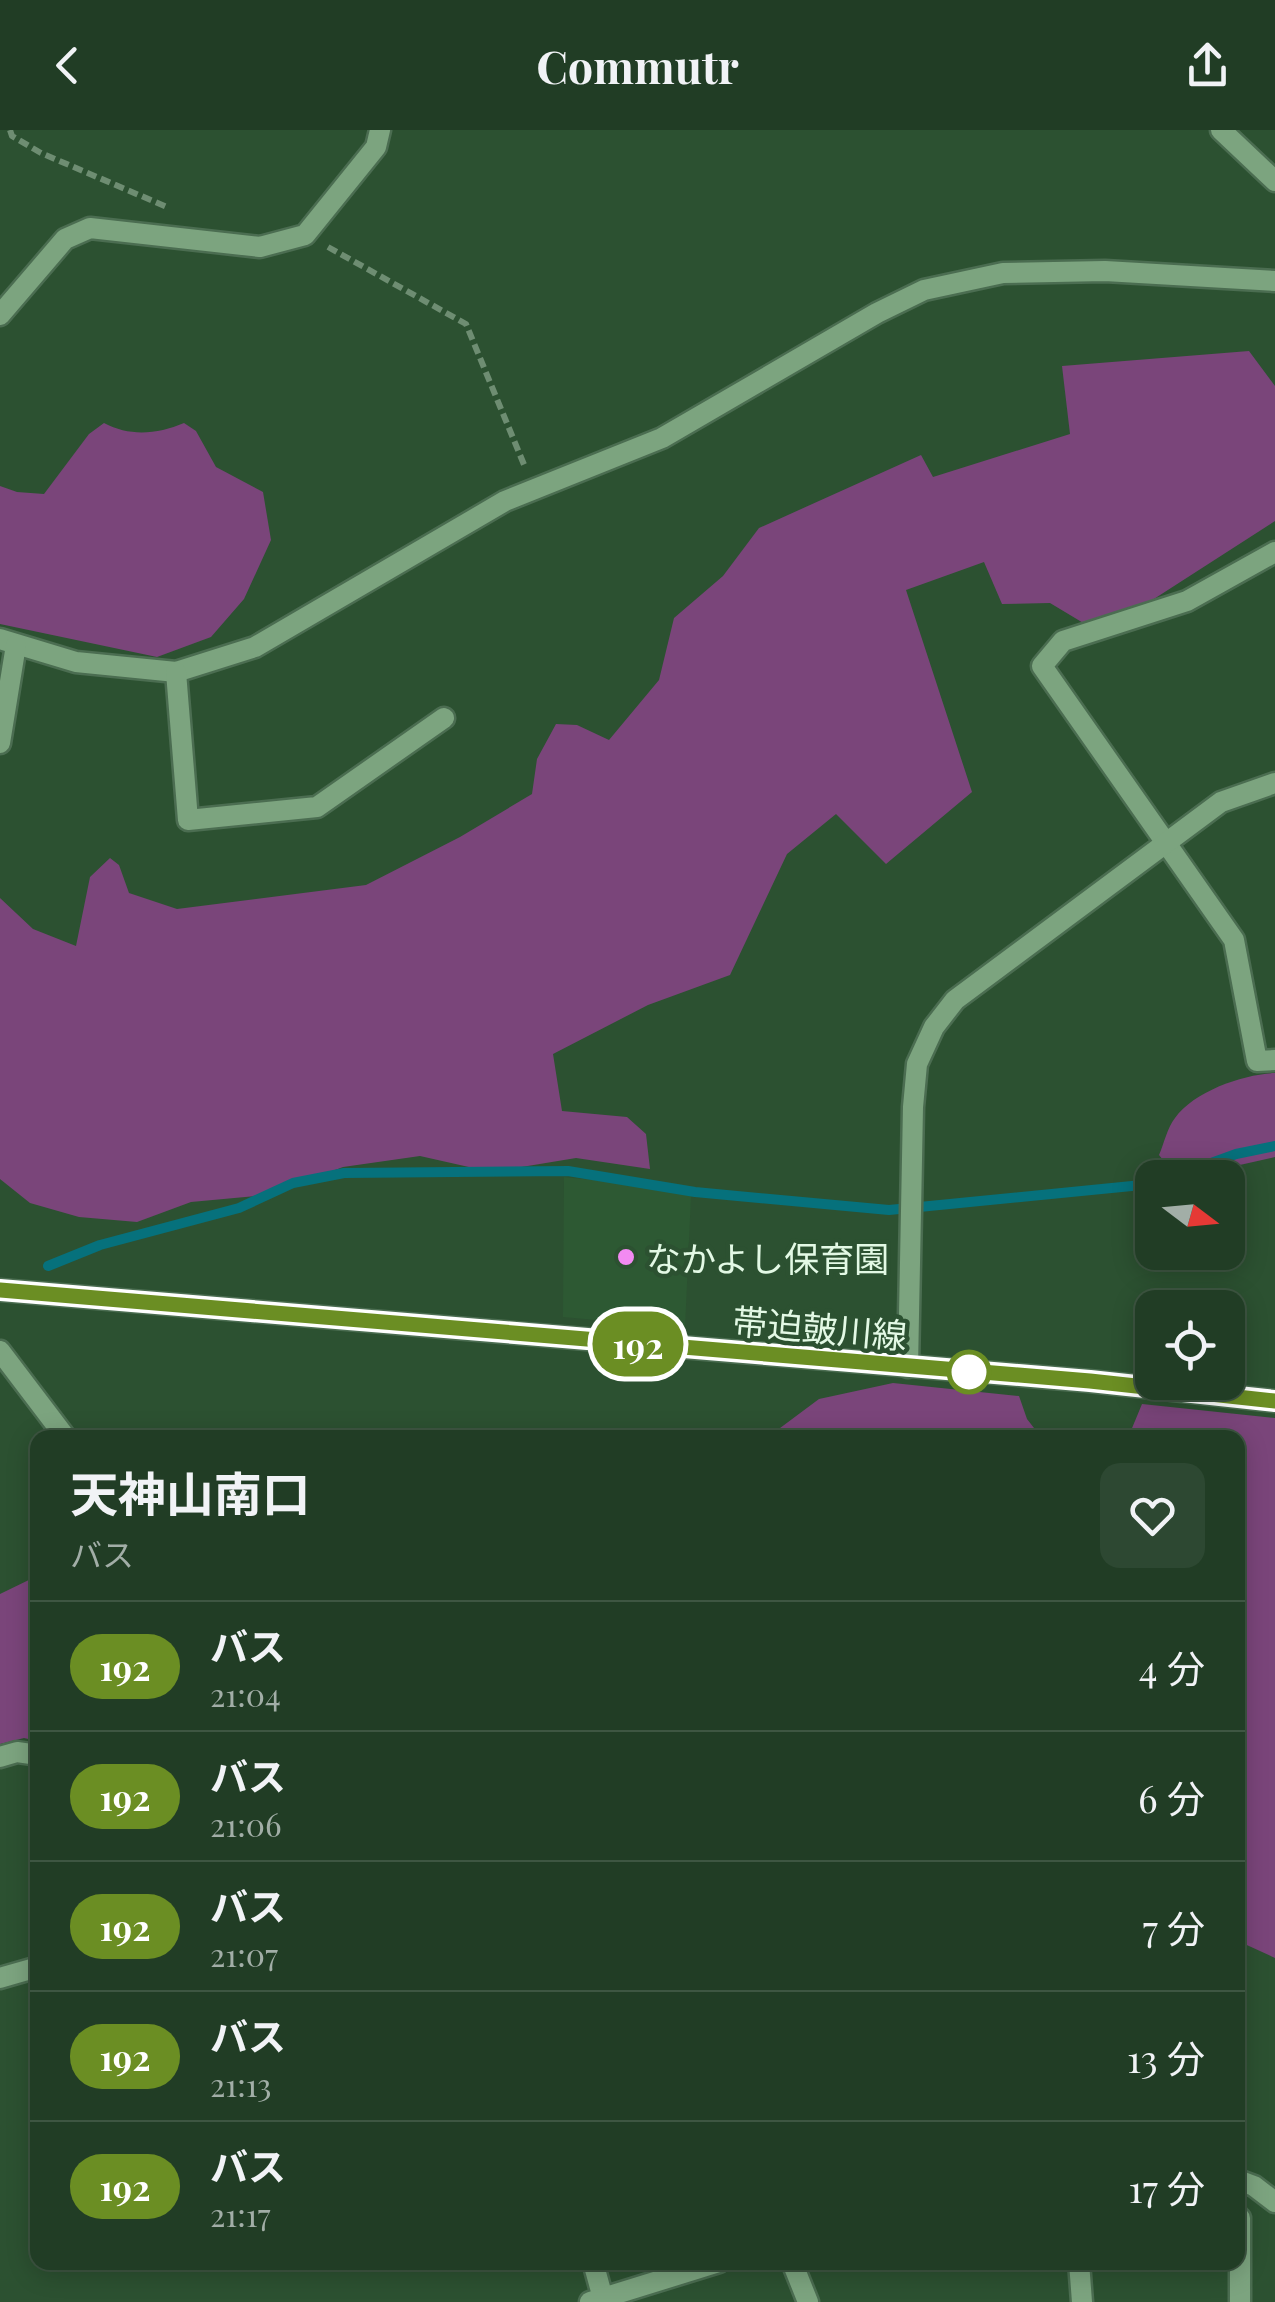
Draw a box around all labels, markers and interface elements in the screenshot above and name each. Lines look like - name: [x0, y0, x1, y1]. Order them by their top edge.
- text: Commutr: [536, 35, 739, 95]
- icon: back: [40, 38, 95, 93]
- icon: share: [1180, 38, 1235, 93]
- north arrow: [1135, 1160, 1245, 1270]
- map controls: [1135, 1160, 1245, 1400]
- place label: なかよし保育園: [646, 1234, 889, 1281]
- marker: なかよし保育園: [615, 1246, 637, 1268]
- button: locate: [1135, 1290, 1245, 1400]
- street label: 帯迫皷川線: [731, 1296, 909, 1358]
- line badge: 192: [580, 1312, 696, 1376]
- text: 192: [612, 1321, 664, 1368]
- unlabelled marker: [948, 1351, 990, 1393]
- text: 天神山南口: [70, 1460, 310, 1524]
- button: heart: [1100, 1463, 1205, 1568]
- text: バス: [70, 1532, 134, 1575]
- text: バス: [210, 1620, 286, 1671]
- text: 4 分: [1139, 1642, 1205, 1693]
- text: 192: [99, 1643, 151, 1690]
- text: 21:04: [210, 1672, 281, 1715]
- text: バス: [210, 1750, 286, 1801]
- text: 6 分: [1138, 1772, 1205, 1823]
- text: 192: [99, 1773, 151, 1820]
- text: 21:06: [210, 1802, 281, 1845]
- text: バス: [210, 1880, 286, 1931]
- text: 7 分: [1143, 1902, 1205, 1953]
- text: 192: [99, 1903, 151, 1950]
- text: 21:07: [210, 1932, 278, 1975]
- text: バス: [210, 2010, 286, 2061]
- text: 13 分: [1127, 2032, 1205, 2083]
- text: 192: [99, 2033, 151, 2080]
- text: 21:13: [210, 2062, 271, 2105]
- text: バス: [210, 2140, 286, 2191]
- text: 17 分: [1128, 2162, 1205, 2213]
- text: 192: [99, 2163, 151, 2210]
- text: 21:17: [210, 2192, 271, 2235]

